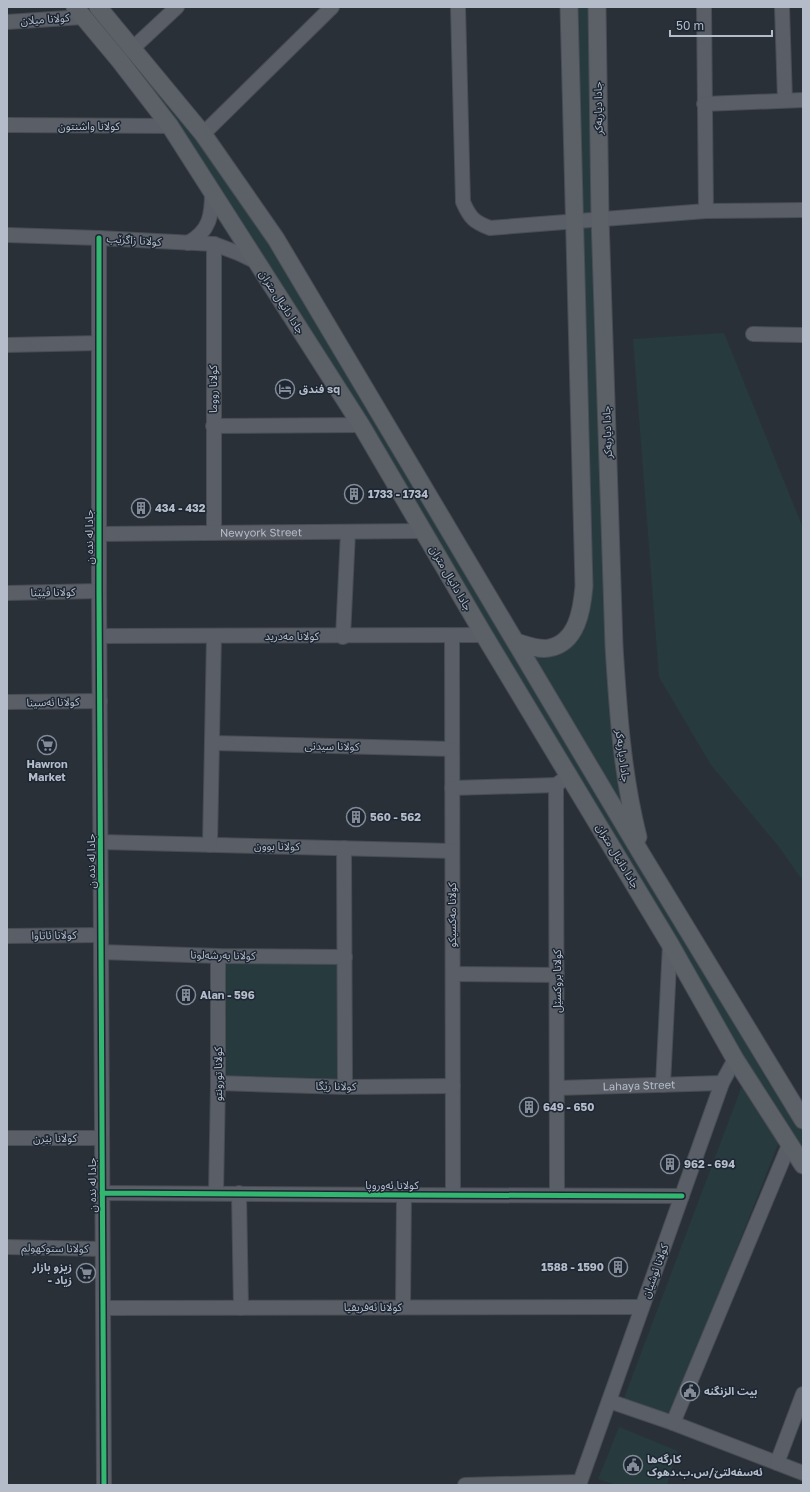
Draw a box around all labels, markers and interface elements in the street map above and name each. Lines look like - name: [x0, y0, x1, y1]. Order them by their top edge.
- street label: كولانا ميلان: [20, 10, 70, 28]
- scale bar: [670, 12, 772, 38]
- text: 50 m: [676, 18, 704, 33]
- street label: جادا دیاربه‌كر: [591, 81, 606, 136]
- street label: كولانا واشنتون: [58, 119, 120, 133]
- street label: كولانا زاگرێب: [106, 231, 163, 249]
- street label: جادا دانيال متران: [256, 268, 308, 337]
- street label: كولانا رووما: [206, 365, 220, 413]
- hotel icon: فندق sq: [274, 378, 296, 400]
- place label: فندق sq: [299, 382, 340, 395]
- street label: جادا دیاربه‌كر: [599, 405, 615, 460]
- building icon: 1733 - 1734: [343, 483, 365, 505]
- place label: 1733 - 1734: [368, 487, 428, 500]
- building icon: 434 - 432: [130, 497, 152, 519]
- place label: 434 - 432: [155, 501, 206, 514]
- street label: جادا له نده ن: [82, 509, 96, 564]
- street label: Newyork Street: [220, 525, 302, 539]
- street label: جادا دانيال متران: [427, 543, 476, 614]
- street label: كولانا ڤیێنا: [30, 585, 76, 599]
- street label: كولانا مه‌درید: [265, 629, 320, 643]
- street label: كولانا ئەسینا: [26, 695, 80, 710]
- street label: جادا دیاربه‌كر: [613, 728, 633, 784]
- supermarket icon: Hawron Market: [36, 734, 58, 756]
- street label: كولانا سيدنى: [305, 739, 360, 754]
- place label: Hawron Market: [26, 757, 68, 783]
- building icon: 560 - 562: [345, 806, 367, 828]
- place label: 560 - 562: [370, 810, 421, 823]
- street label: جادا دانيال متران: [593, 821, 643, 891]
- street label: جادا له نده ن: [84, 833, 98, 888]
- street label: كولانا بوون: [254, 839, 300, 853]
- street label: كولانا مەکسیکو: [445, 882, 459, 947]
- street label: كولانا ئاتاوا: [31, 928, 77, 942]
- street label: كولانا به‌رشه‌لونا: [190, 947, 256, 963]
- street label: كولانا بروکسێل: [550, 949, 564, 1013]
- building icon: Alan - 596: [175, 984, 197, 1006]
- place label: Alan - 596: [200, 988, 255, 1001]
- street label: كولانا تورونتو: [211, 1046, 225, 1101]
- street label: Lahaya Street: [602, 1077, 676, 1093]
- street label: كولانا رێگا: [315, 1079, 357, 1093]
- building icon: 649 - 650: [518, 1096, 540, 1118]
- place label: 649 - 650: [543, 1100, 594, 1113]
- street label: كولانا بێرن: [33, 1131, 77, 1145]
- building icon: 962 - 694: [659, 1153, 681, 1175]
- street label: جادا له نده ن: [85, 1157, 99, 1212]
- place label: 962 - 694: [684, 1157, 735, 1170]
- street label: كولانا ئه‌وروپا: [365, 1178, 419, 1193]
- street label: كولانا ستوكهولم: [21, 1240, 89, 1258]
- street label: كولانا ئوشيان: [639, 1242, 671, 1300]
- building icon: 1588 - 1590: [607, 1256, 629, 1278]
- place label: زيزو بازار - زياد: [31, 1260, 72, 1287]
- place label: 1588 - 1590: [541, 1260, 604, 1273]
- supermarket icon: زيزو بازار - زياد: [75, 1262, 97, 1284]
- street label: كولانا ئه‌فریقیا: [344, 1300, 403, 1314]
- public building icon: بيت الزنگنه: [679, 1380, 701, 1402]
- place label: بيت الزنگنه: [704, 1384, 758, 1398]
- place label: کارگەھا ئەسفەلتێ/س.ب.دھوک: [647, 1452, 763, 1479]
- public building icon: کارگەھا ئەسفەلتێ/س.ب.دھوک: [622, 1454, 644, 1476]

